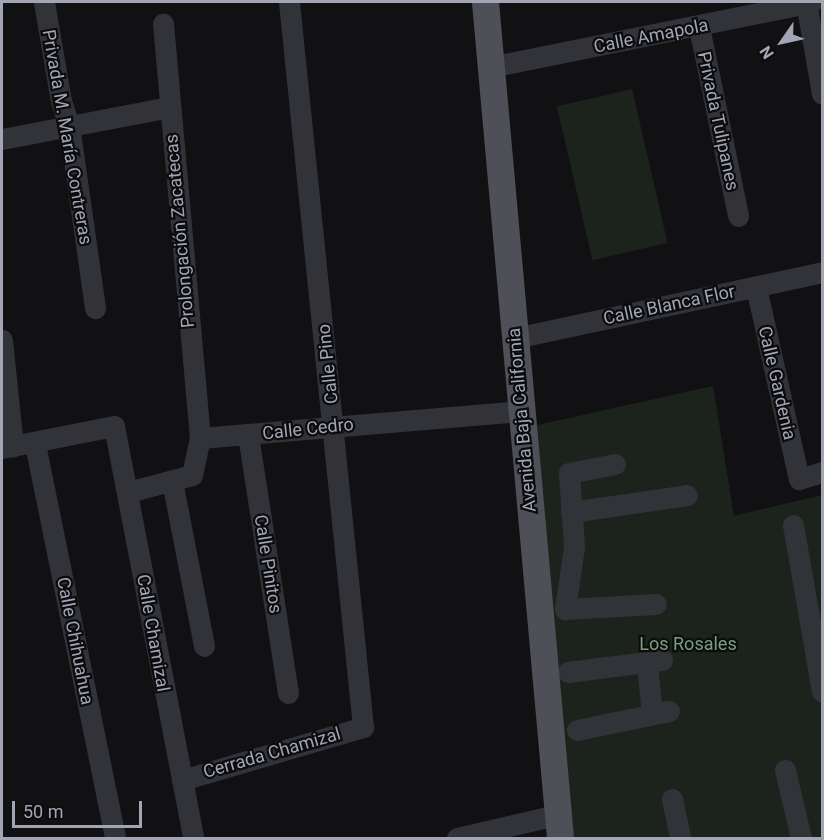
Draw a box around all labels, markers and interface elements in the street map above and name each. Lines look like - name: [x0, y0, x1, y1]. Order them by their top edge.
- north arrow: [752, 12, 812, 72]
- street label: Calle Amapola: [592, 14, 710, 58]
- street label: Privada M. María Contreras: [37, 28, 97, 246]
- text: N: [756, 42, 778, 62]
- street label: Privada Tulipanes: [693, 49, 743, 193]
- street label: Prolongación Zacatecas: [161, 133, 199, 329]
- street label: Calle Blanca Flor: [601, 281, 737, 329]
- street label: Calle Pino: [313, 323, 343, 405]
- street label: Calle Gardenia: [753, 324, 801, 442]
- street label: Avenida Baja California: [503, 327, 541, 513]
- street label: Calle Cedro: [261, 413, 355, 445]
- street label: Calle Pinitos: [250, 513, 286, 615]
- street label: Calle Chamizal: [132, 573, 174, 693]
- street label: Calle Chihuahua: [52, 575, 98, 707]
- park label: Los Rosales: [639, 633, 737, 655]
- street label: Cerrada Chamizal: [201, 723, 343, 783]
- scale bar: [15, 789, 146, 827]
- text: 50 m: [23, 801, 63, 822]

